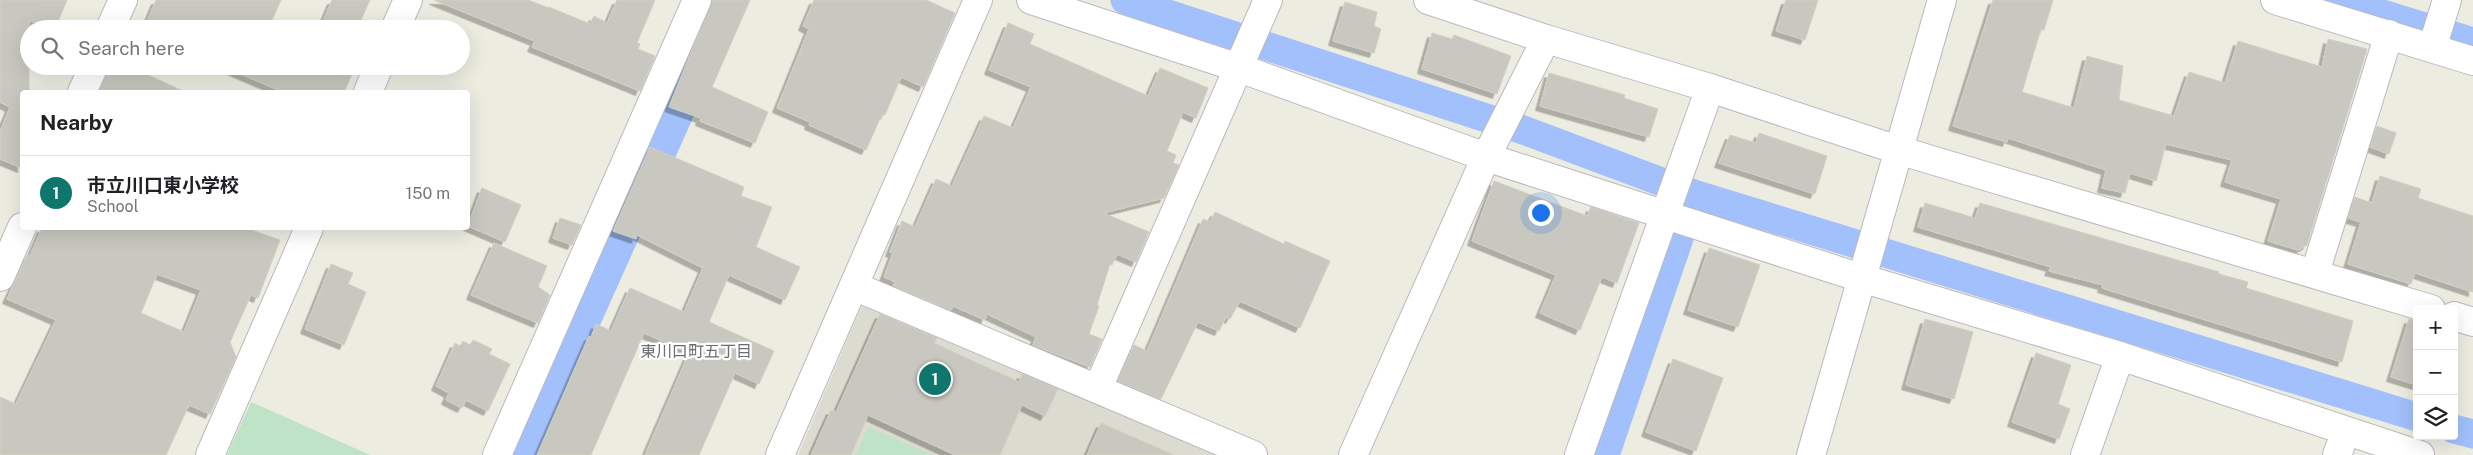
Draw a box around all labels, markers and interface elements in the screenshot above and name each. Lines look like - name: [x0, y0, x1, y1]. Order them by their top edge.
- search box: [20, 20, 470, 75]
- icon: search: [38, 34, 66, 62]
- text: Search here: [78, 37, 185, 59]
- text: Nearby: [40, 110, 113, 135]
- text: 市立川口東小学校: [87, 174, 239, 196]
- text: 1: [53, 184, 59, 203]
- text: 150 m: [406, 184, 450, 203]
- text: School: [87, 197, 138, 216]
- your location: [1528, 200, 1554, 226]
- map controls: [2413, 305, 2458, 440]
- button: +: [2413, 305, 2458, 350]
- district label: 東川口町五丁目: [640, 342, 752, 361]
- button: −: [2413, 350, 2458, 395]
- pin: 1: [919, 360, 951, 398]
- button: layers: [2413, 395, 2458, 440]

